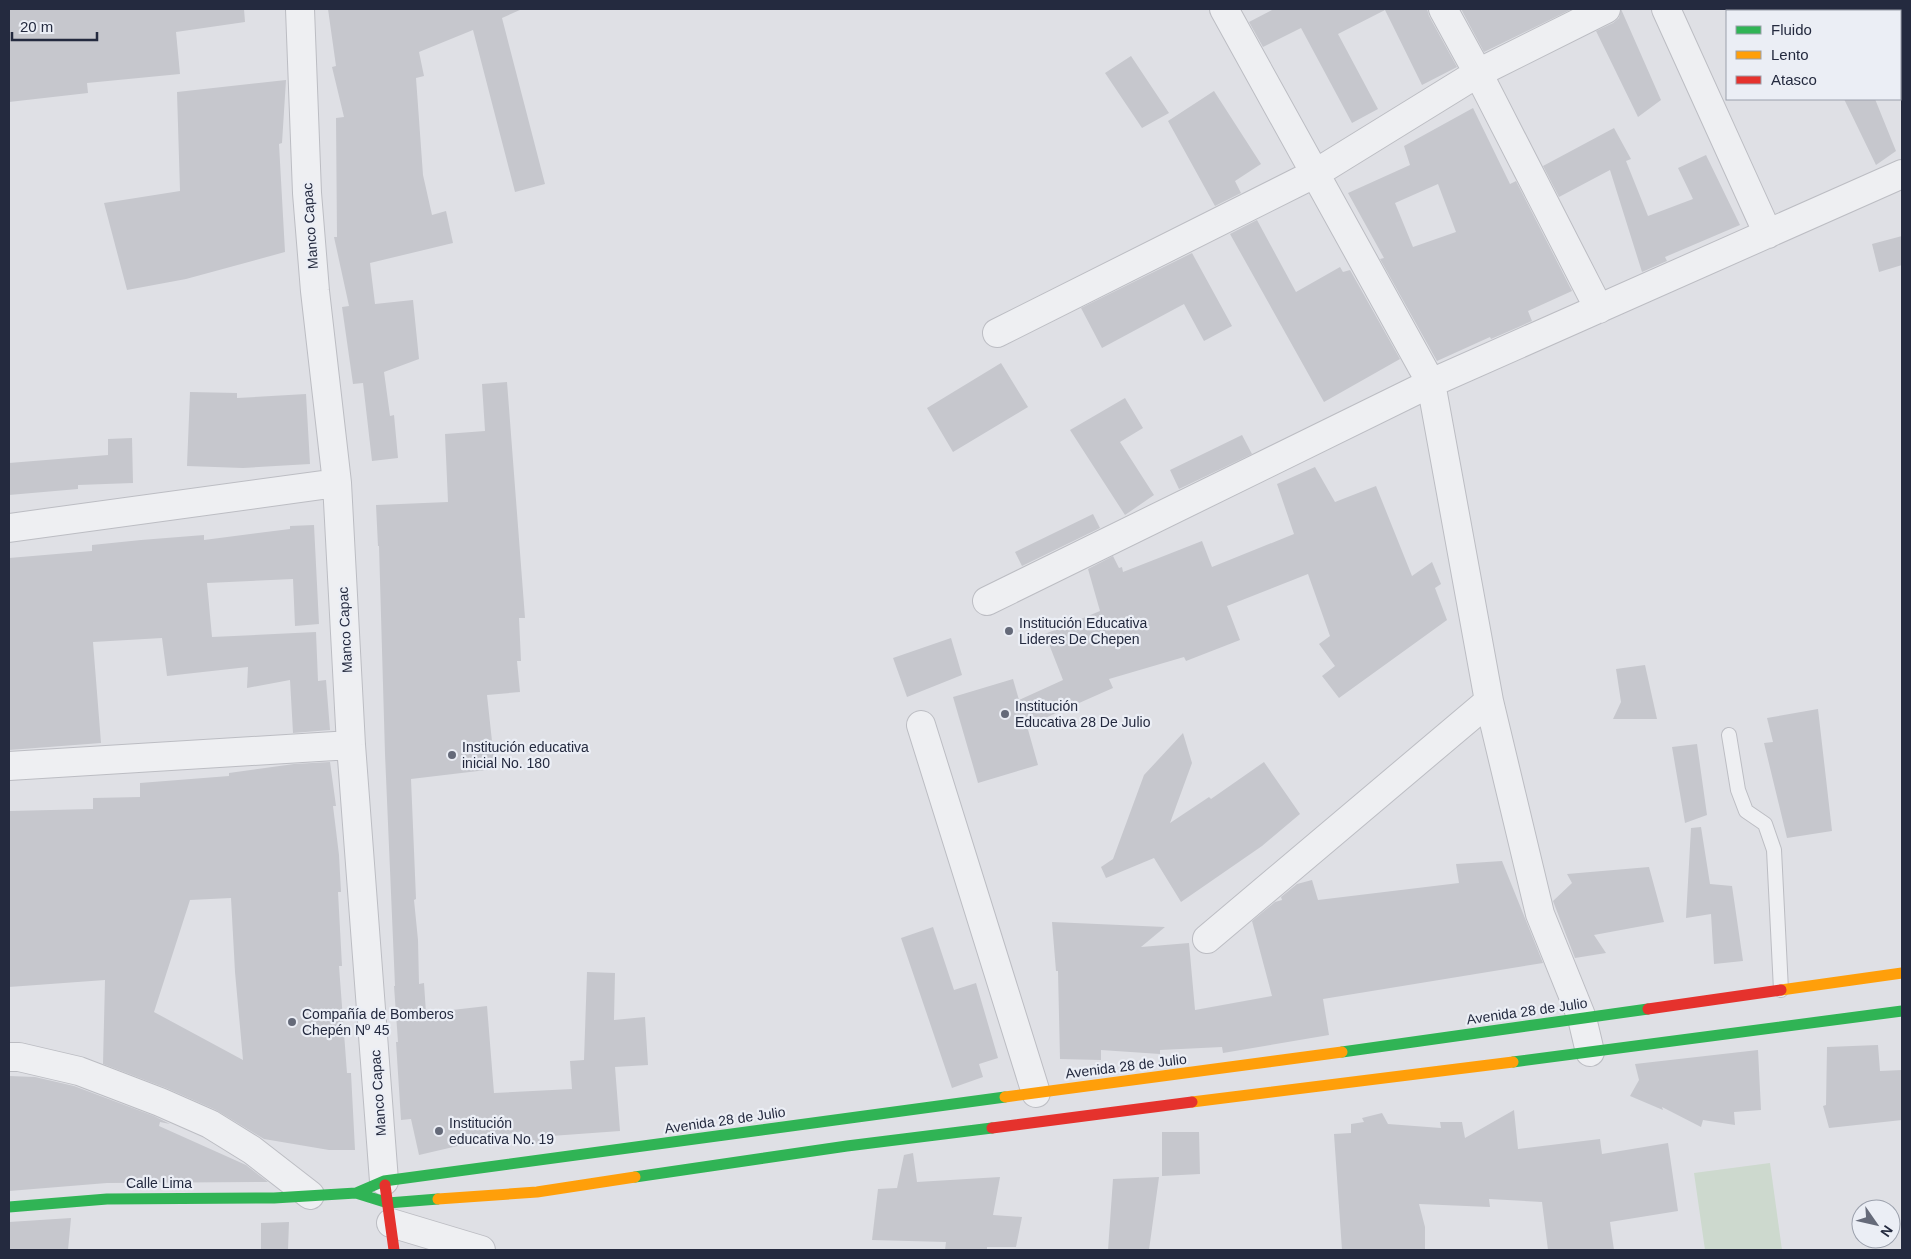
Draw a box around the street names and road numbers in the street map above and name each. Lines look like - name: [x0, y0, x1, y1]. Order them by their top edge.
- street label: Manco Capac: [299, 182, 321, 270]
- street label: Manco Capac: [335, 586, 355, 674]
- street label: Avenida 28 de Julio: [1466, 995, 1589, 1027]
- street label: Manco Capac: [367, 1049, 389, 1137]
- street label: Avenida 28 de Julio: [1065, 1051, 1188, 1081]
- street label: Avenida 28 de Julio: [664, 1104, 787, 1136]
- street label: Calle Lima: [126, 1175, 192, 1191]

